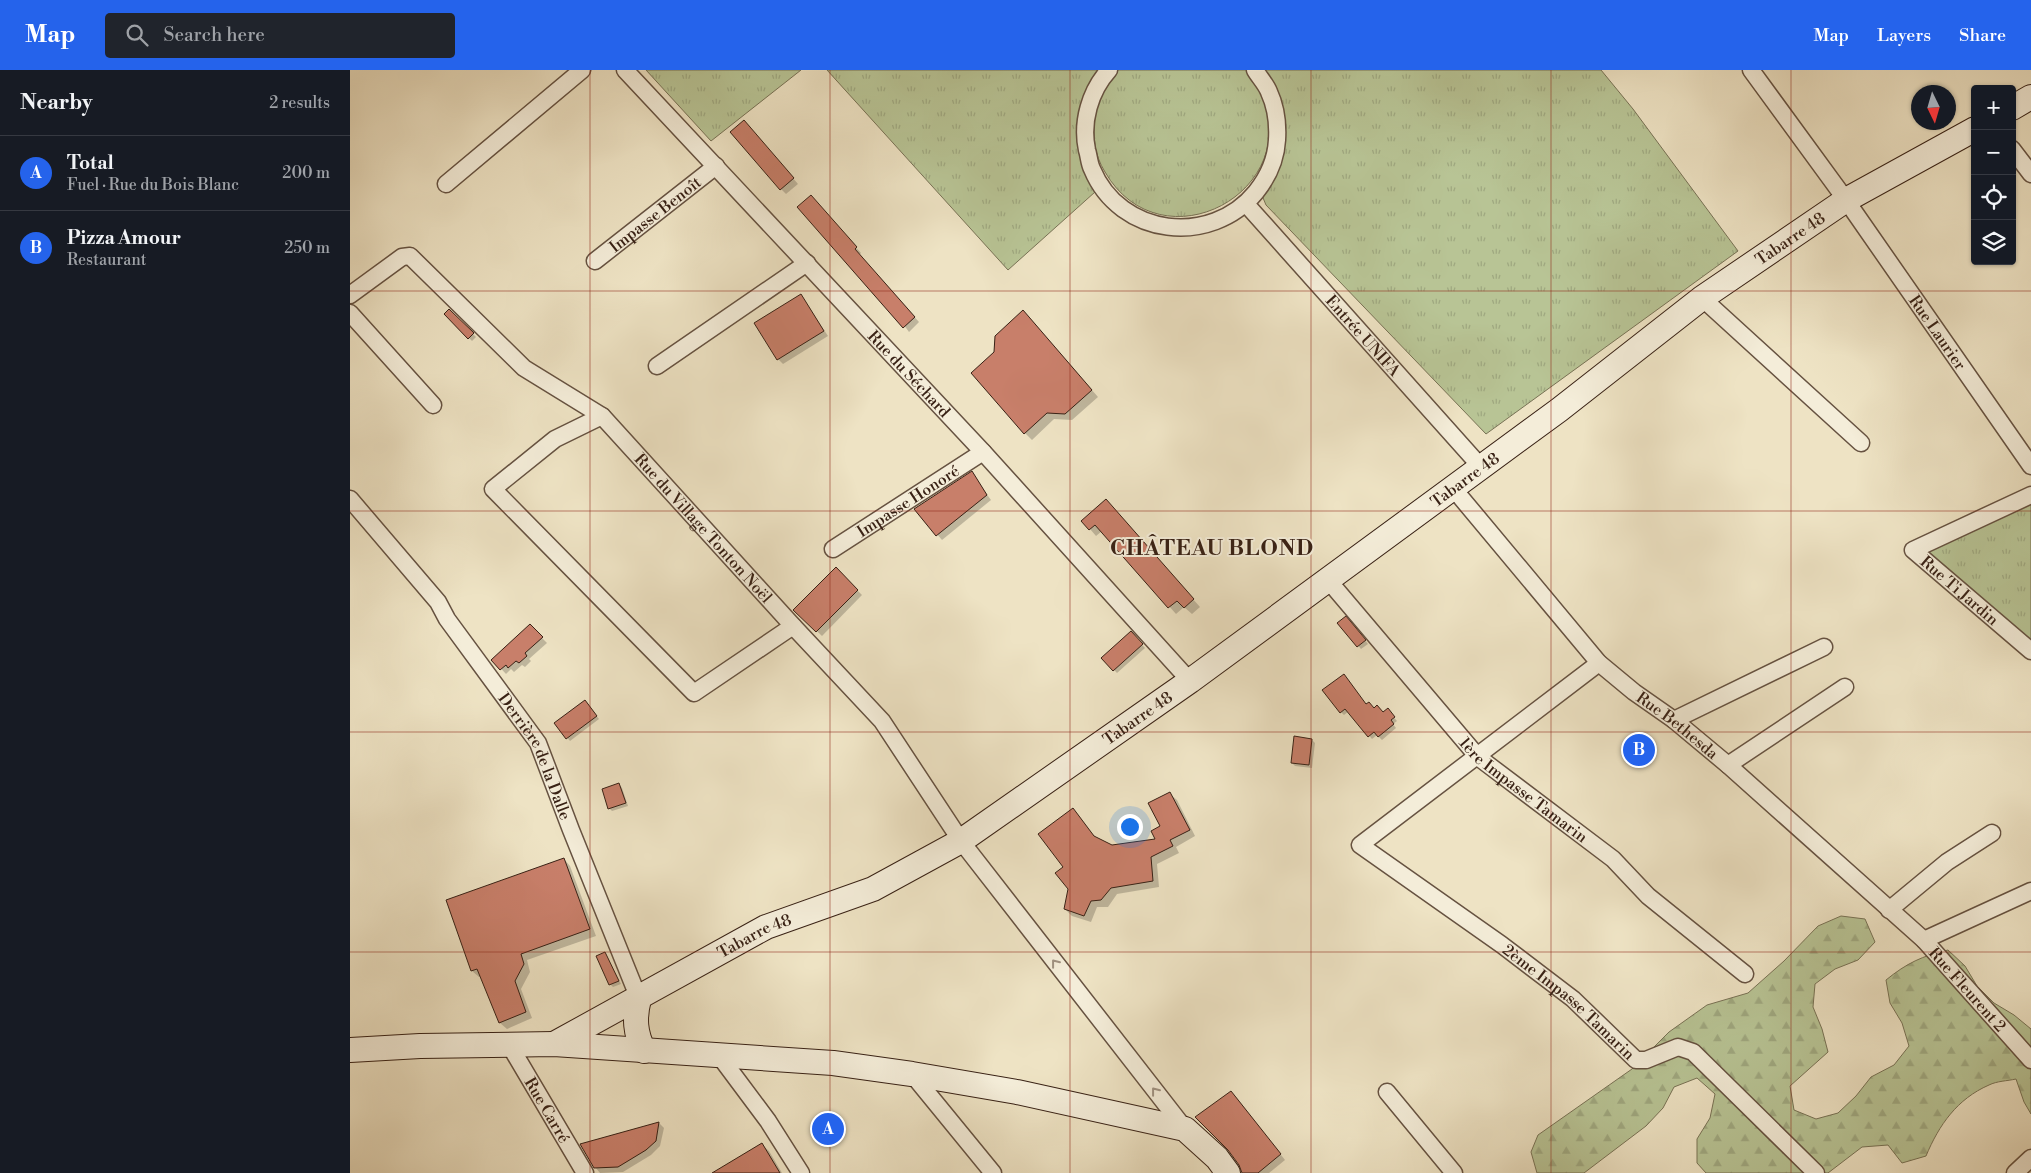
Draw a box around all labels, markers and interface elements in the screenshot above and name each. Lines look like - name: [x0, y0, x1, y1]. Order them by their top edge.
- search box: [105, 13, 455, 58]
- text: Map: [25, 20, 75, 50]
- icon: search: [123, 21, 151, 49]
- text: Search here: [163, 23, 265, 47]
- text: Map: [1814, 24, 1849, 47]
- text: Layers: [1877, 24, 1931, 47]
- text: Share: [1959, 24, 2006, 47]
- north arrow: [1911, 85, 1956, 130]
- map controls: [1971, 85, 2016, 265]
- button: +: [1971, 85, 2016, 130]
- text: Nearby: [20, 90, 93, 116]
- text: 2 results: [269, 93, 330, 113]
- button: −: [1971, 130, 2016, 175]
- text: Total: [67, 151, 114, 175]
- text: A: [30, 163, 42, 183]
- text: 200 m: [282, 163, 330, 183]
- street label: Impasse Benoît: [605, 172, 706, 257]
- text: Fuel · Rue du Bois Blanc: [67, 175, 239, 195]
- button: locate: [1971, 175, 2016, 220]
- street label: Tabarre 48: [1752, 208, 1829, 270]
- button: layers: [1971, 220, 2016, 265]
- text: Pizza Amour: [67, 226, 181, 250]
- text: B: [30, 238, 42, 258]
- text: 250 m: [284, 238, 330, 258]
- text: Restaurant: [67, 250, 146, 270]
- street label: Entrée UNIFA: [1321, 291, 1405, 382]
- street label: Rue Laurier: [1904, 291, 1970, 374]
- street label: Rue du Séchard: [863, 327, 954, 422]
- street label: Tabarre 48: [1427, 448, 1504, 512]
- street label: Rue du Village Tonton Noël: [630, 450, 776, 608]
- street label: Impasse Honoré: [853, 461, 963, 542]
- district label: CHÂTEAU BLOND: [1110, 534, 1314, 562]
- street label: Rue Ti Jardin: [1916, 552, 2003, 630]
- street label: Tabarre 48: [1099, 687, 1177, 750]
- street label: Rue Bethesda: [1632, 687, 1722, 763]
- street label: Derrière de la Dalle: [494, 689, 575, 823]
- pin: B: [1623, 731, 1655, 769]
- street label: 1ère Impasse Tamarin: [1455, 733, 1592, 848]
- your location: [1117, 814, 1143, 840]
- street label: Tabarre 48: [714, 910, 794, 963]
- street label: 2ème Impasse Tamarin: [1498, 940, 1639, 1065]
- street label: Rue Fleurent 2: [1924, 943, 2010, 1036]
- one-way arrow: [1052, 960, 1060, 969]
- street label: Rue Carré: [520, 1074, 574, 1147]
- one-way arrow: [1152, 1087, 1161, 1096]
- pin: A: [812, 1110, 844, 1148]

